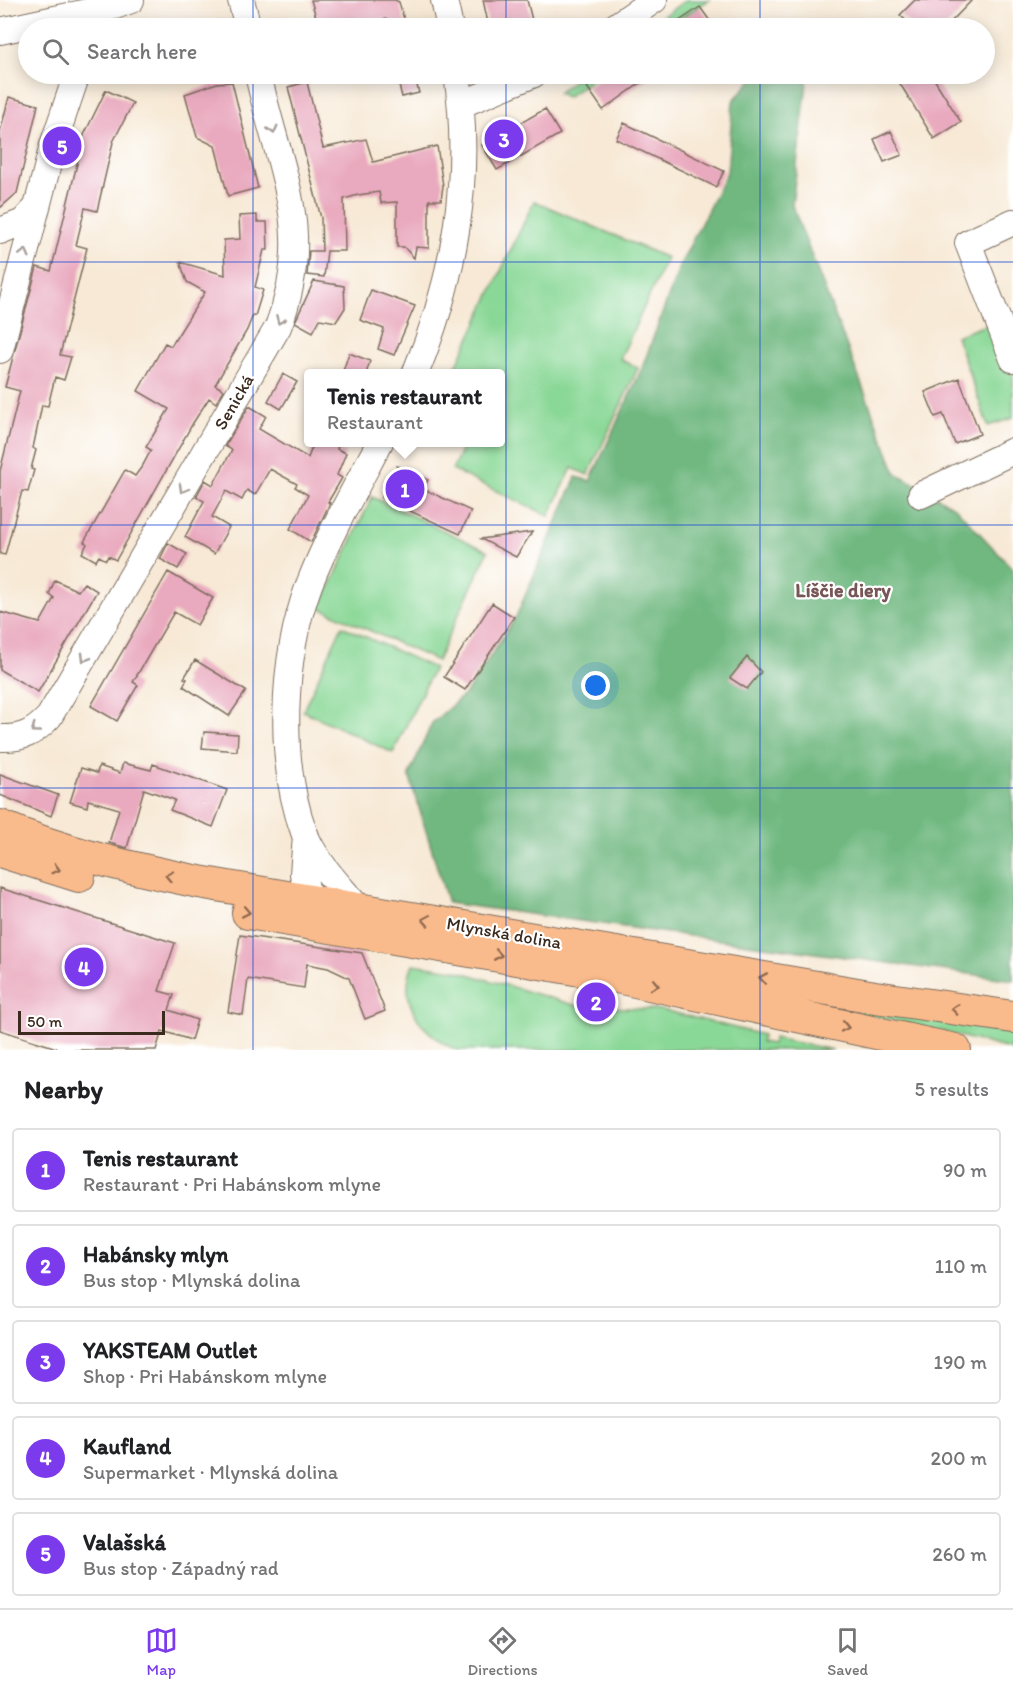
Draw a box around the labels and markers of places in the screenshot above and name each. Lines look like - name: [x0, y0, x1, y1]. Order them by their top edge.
- pin: 3: [484, 116, 524, 162]
- pin: 5: [42, 124, 82, 168]
- pin: 1: [386, 466, 424, 512]
- pin: 4: [64, 944, 104, 990]
- pin: 2: [576, 980, 616, 1024]

